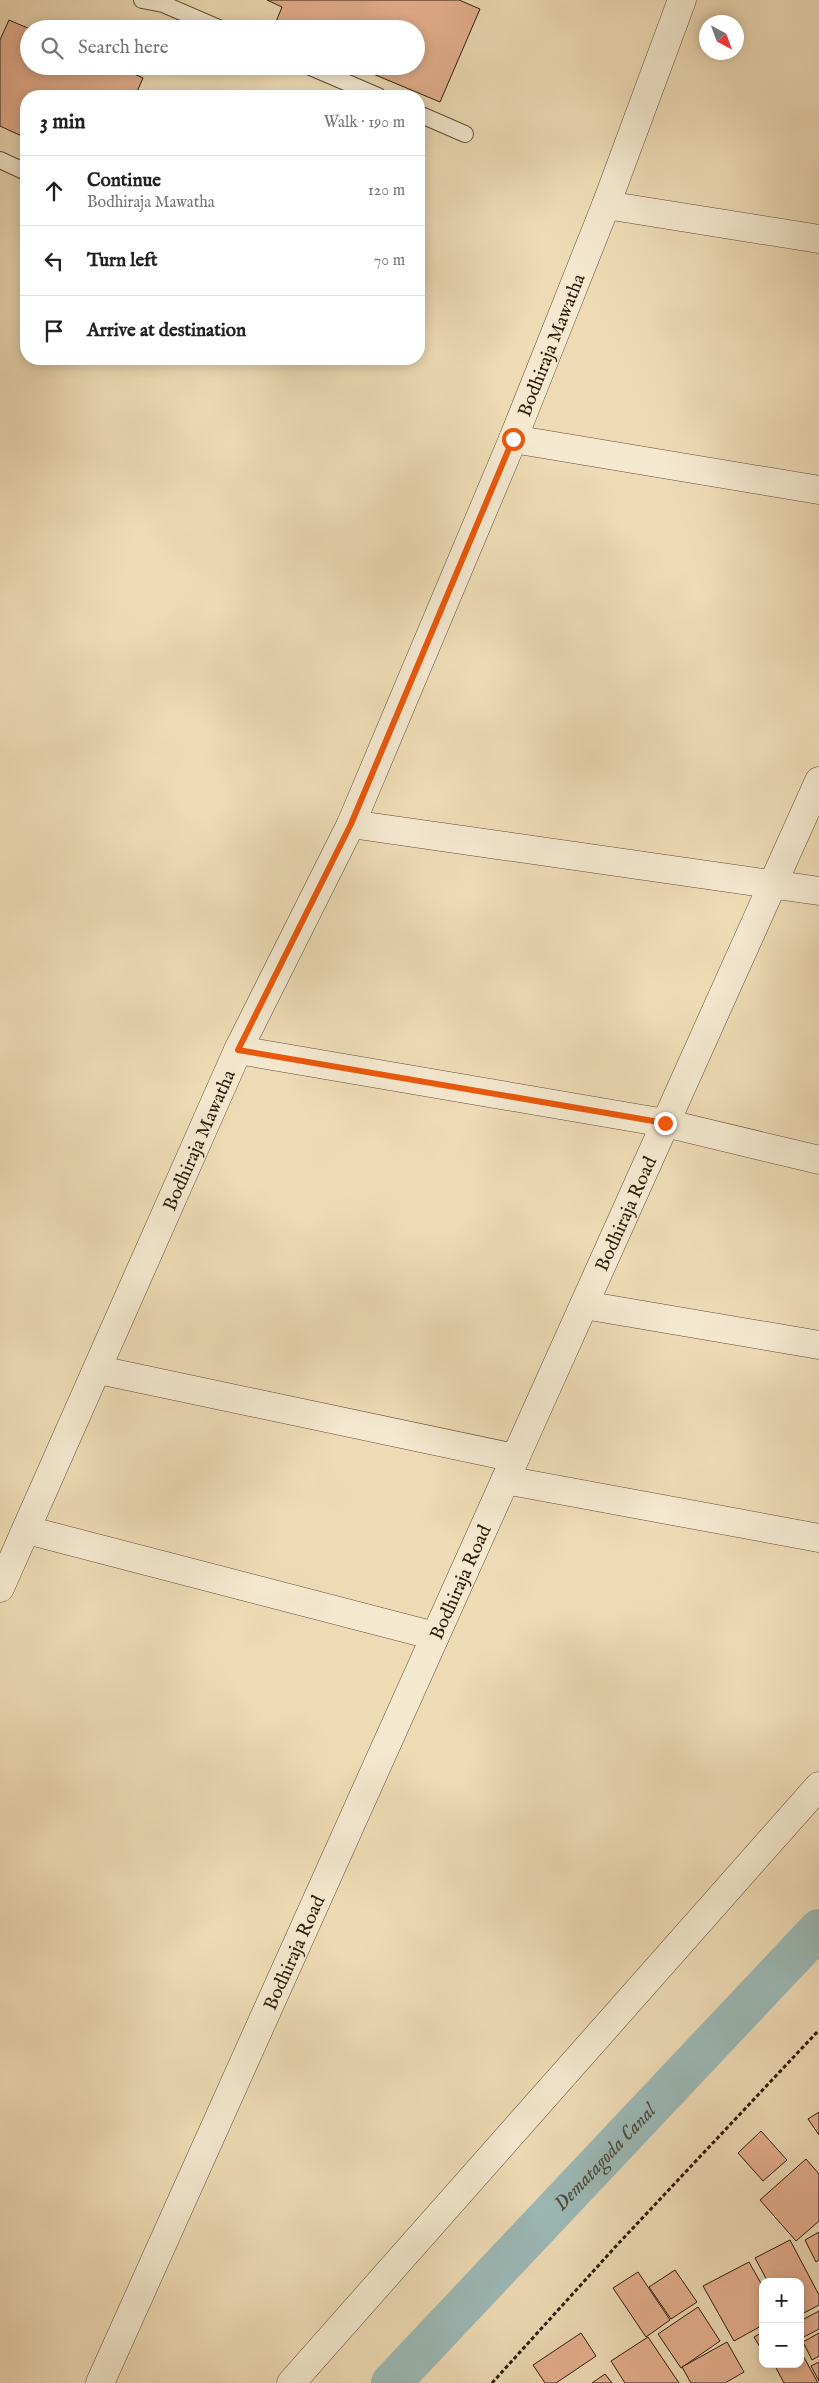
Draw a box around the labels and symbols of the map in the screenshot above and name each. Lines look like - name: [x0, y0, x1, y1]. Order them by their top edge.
- north arrow: [699, 15, 744, 60]
- street label: Bodhiraja Mawatha: [513, 270, 592, 420]
- route start: [502, 428, 525, 451]
- street label: Bodhiraja Mawatha: [158, 1066, 242, 1215]
- route end: [654, 1112, 677, 1135]
- street label: Bodhiraja Road: [591, 1152, 663, 1275]
- street label: Bodhiraja Road: [425, 1521, 498, 1644]
- street label: Bodhiraja Road: [259, 1891, 332, 2014]
- water label: Dematagoda Canal: [549, 2097, 663, 2217]

